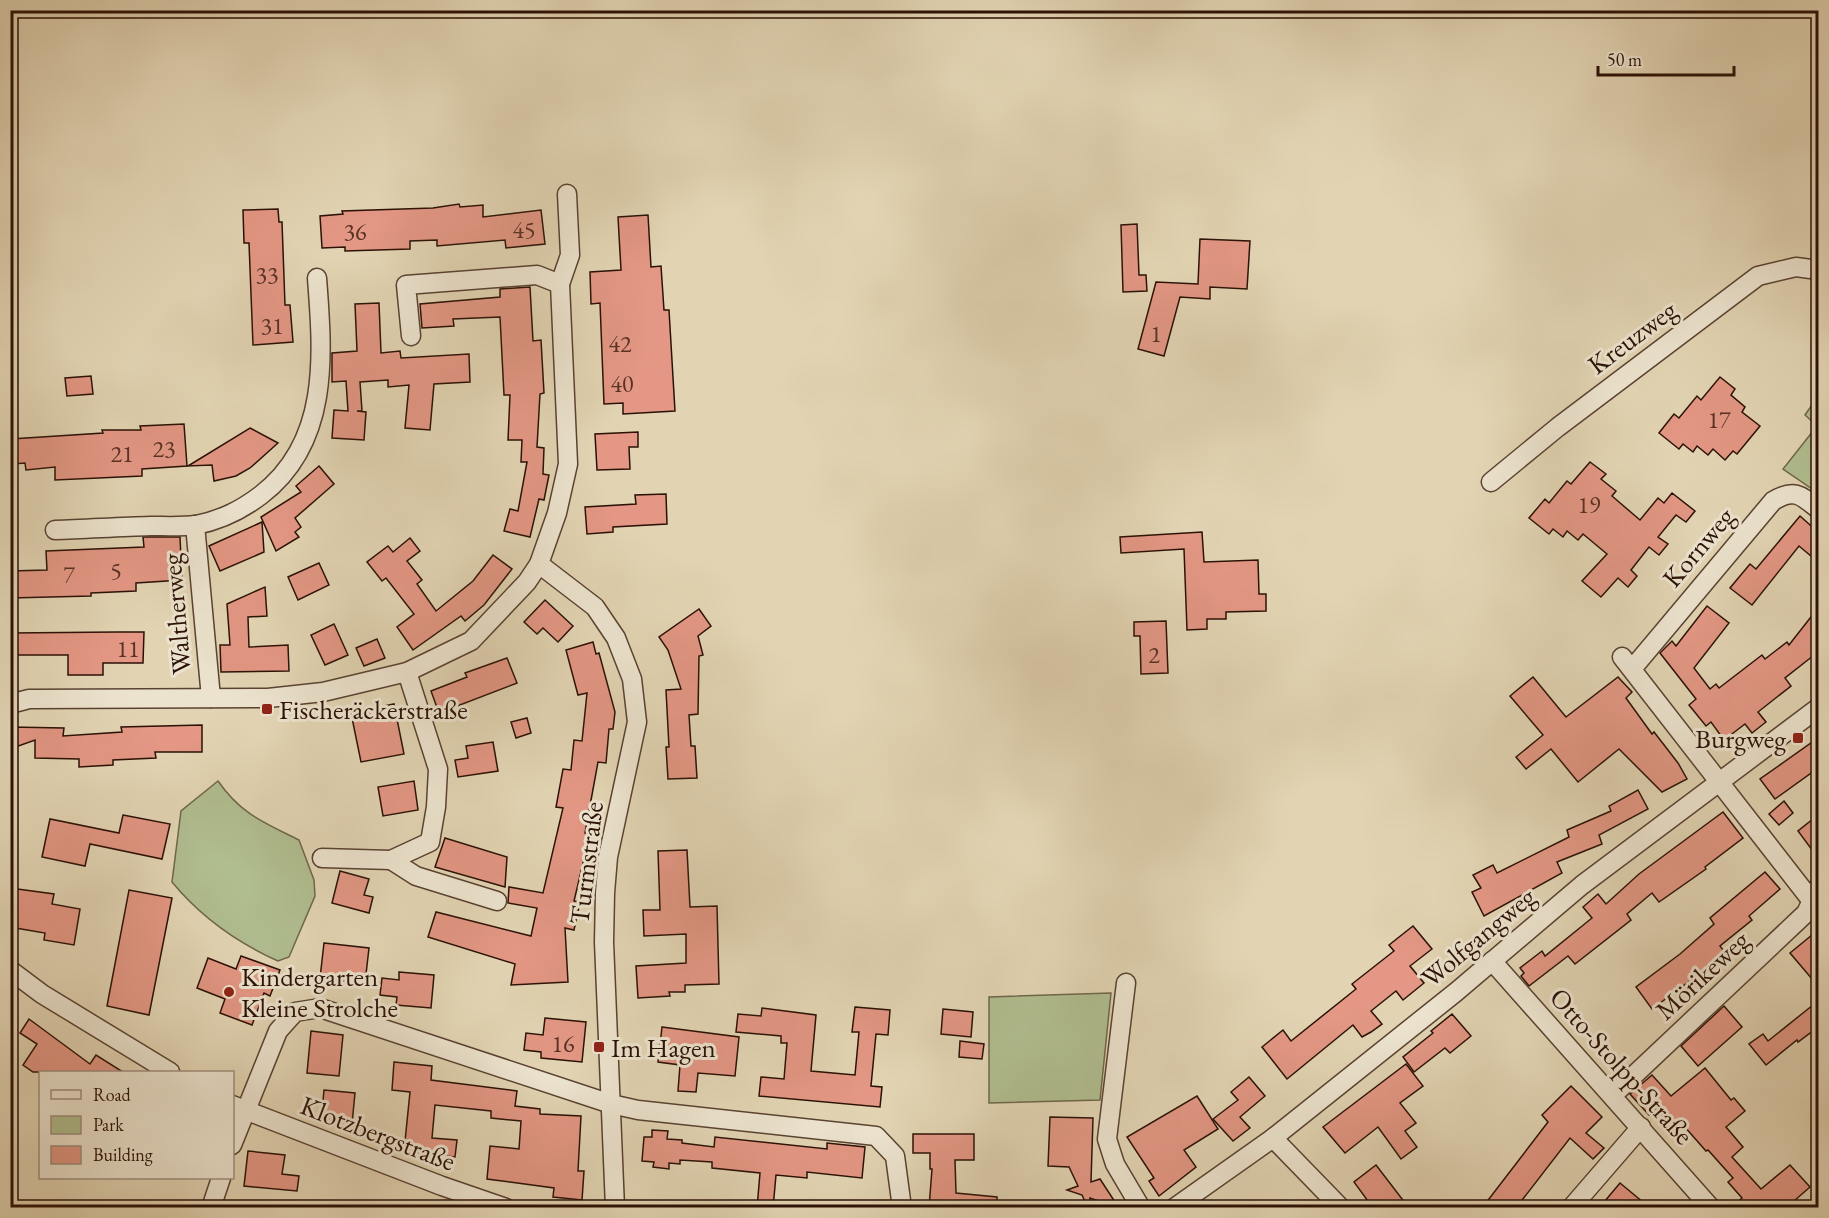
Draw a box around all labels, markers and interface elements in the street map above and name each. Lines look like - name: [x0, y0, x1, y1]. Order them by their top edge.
- scale bar: [1598, 39, 1734, 77]
- text: 50 m: [1607, 48, 1642, 71]
- house number: 45: [512, 214, 536, 245]
- house number: 36: [343, 216, 367, 247]
- house number: 33: [255, 259, 279, 290]
- street label: Kreuzweg: [1581, 292, 1684, 382]
- house number: 31: [260, 310, 284, 341]
- house number: 1: [1150, 318, 1162, 349]
- house number: 42: [608, 328, 632, 359]
- house number: 40: [610, 368, 634, 399]
- house number: 17: [1707, 404, 1731, 435]
- house number: 23: [152, 433, 176, 464]
- house number: 21: [110, 438, 134, 469]
- house number: 19: [1577, 489, 1601, 520]
- street label: Kornweg: [1654, 499, 1742, 594]
- street label: Waltherweg: [153, 552, 199, 676]
- house number: 5: [110, 555, 122, 586]
- house number: 7: [63, 559, 75, 590]
- house number: 11: [116, 633, 140, 664]
- house number: 2: [1148, 639, 1160, 670]
- place label: Fischeräckerstraße: [279, 692, 468, 727]
- marker: Fischeräckerstraße: [260, 702, 274, 716]
- place label: Burgweg: [1695, 721, 1786, 756]
- marker: Burgweg: [1791, 731, 1805, 745]
- street label: Turmstraße: [561, 800, 611, 926]
- street label: Wolfgangweg: [1414, 879, 1543, 995]
- street label: Mörikeweg: [1648, 922, 1757, 1027]
- place label: Kindergarten Kleine Strolche: [241, 959, 398, 1025]
- street label: Otto-Stolpp-Straße: [1542, 980, 1702, 1152]
- marker: Kindergarten Kleine Strolche: [222, 985, 236, 999]
- house number: 16: [551, 1028, 575, 1059]
- place label: Im Hagen: [611, 1030, 716, 1065]
- marker: Im Hagen: [592, 1040, 606, 1054]
- legend: [39, 1071, 234, 1179]
- text: Road: [93, 1083, 132, 1106]
- street label: Klotzbergstraße: [296, 1087, 460, 1179]
- text: Park: [93, 1113, 124, 1136]
- text: Building: [93, 1143, 153, 1166]

